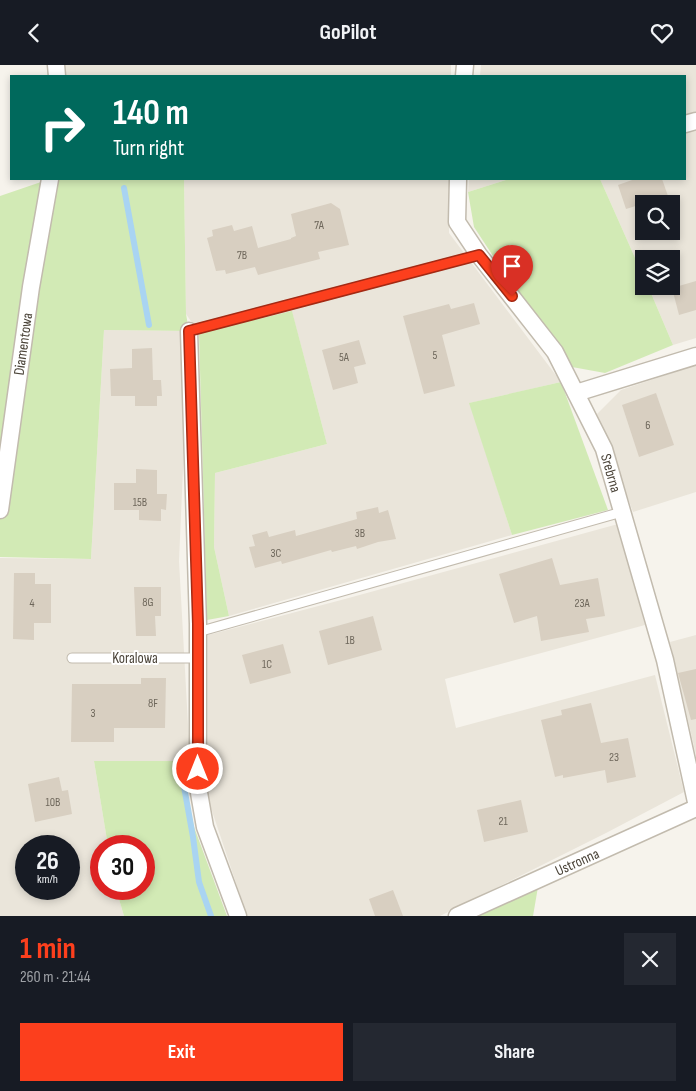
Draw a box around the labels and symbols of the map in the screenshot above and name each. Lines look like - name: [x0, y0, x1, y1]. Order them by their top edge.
- house number: 7A: [314, 218, 325, 233]
- pin: [491, 245, 533, 296]
- house number: 7B: [237, 248, 247, 263]
- street label: Diamentowa: [10, 311, 37, 376]
- house number: 5: [433, 348, 438, 363]
- house number: 5A: [339, 350, 350, 365]
- house number: 6: [645, 418, 651, 433]
- street label: Srebrna: [596, 452, 625, 495]
- house number: 15B: [133, 495, 147, 510]
- house number: 3B: [355, 526, 365, 541]
- house number: 3C: [271, 546, 282, 561]
- house number: 8G: [142, 595, 154, 610]
- house number: 4: [29, 596, 35, 611]
- house number: 23A: [574, 596, 590, 611]
- house number: 1B: [345, 633, 355, 648]
- street label: Koralowa: [112, 649, 158, 668]
- house number: 1C: [262, 657, 272, 672]
- house number: 8F: [148, 696, 158, 711]
- house number: 3: [90, 706, 96, 721]
- position arrow: [171, 742, 223, 794]
- house number: 23: [609, 750, 619, 765]
- house number: 10B: [46, 795, 60, 810]
- house number: 21: [498, 814, 508, 829]
- speed limit sign: 30: [90, 835, 155, 900]
- street label: Ustronna: [552, 844, 602, 881]

